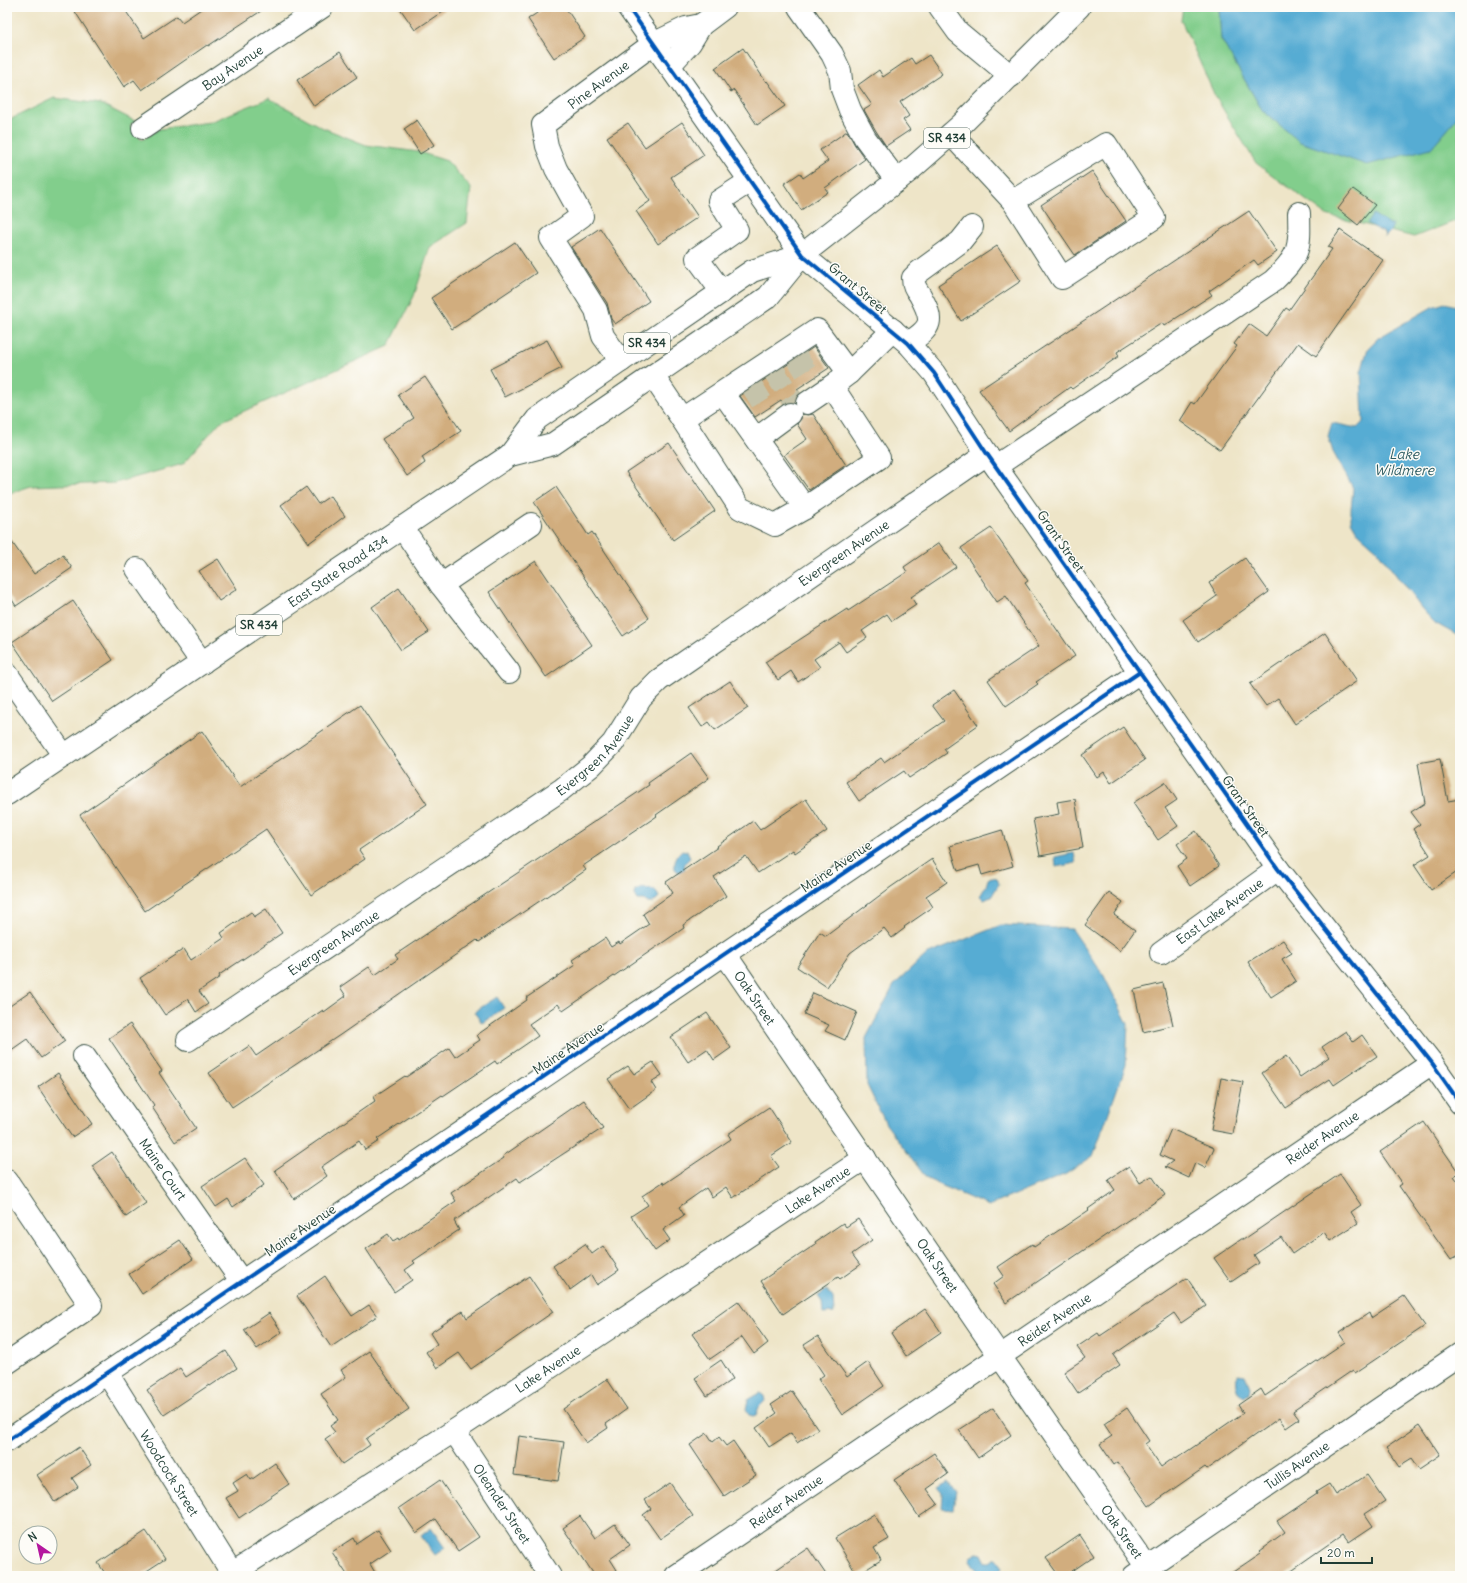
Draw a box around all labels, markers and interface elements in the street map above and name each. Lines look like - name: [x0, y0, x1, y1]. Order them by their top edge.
- street label: Bay Avenue: [199, 41, 267, 95]
- street label: Pine Avenue: [564, 57, 633, 113]
- road number: SR 434: [924, 128, 970, 148]
- street label: Grant Street: [825, 259, 891, 318]
- road number: SR 434: [624, 333, 670, 353]
- water label: Lake Wildmere: [1374, 445, 1435, 479]
- street label: Grant Street: [1033, 507, 1088, 576]
- street label: Evergreen Avenue: [795, 516, 893, 590]
- street label: East State Road 434: [285, 532, 392, 611]
- road number: SR 434: [236, 615, 282, 635]
- street label: Evergreen Avenue: [553, 712, 638, 800]
- street label: Grant Street: [1218, 772, 1273, 841]
- street label: Maine Avenue: [798, 836, 875, 896]
- street label: East Lake Avenue: [1173, 874, 1267, 948]
- street label: Evergreen Avenue: [285, 906, 383, 980]
- street label: Oak Street: [730, 968, 779, 1029]
- street label: Maine Avenue: [530, 1018, 607, 1078]
- street label: Reider Avenue: [1283, 1107, 1362, 1169]
- street label: Maine Court: [135, 1135, 190, 1204]
- street label: Lake Avenue: [782, 1162, 854, 1218]
- street label: Maine Avenue: [262, 1200, 339, 1260]
- street label: Oak Street: [913, 1235, 962, 1296]
- street label: Reider Avenue: [1015, 1289, 1094, 1351]
- street label: Lake Avenue: [512, 1341, 584, 1397]
- street label: Woodcock Street: [136, 1427, 203, 1520]
- street label: Tullis Avenue: [1261, 1437, 1333, 1494]
- street label: Oleander Street: [469, 1460, 535, 1548]
- street label: Reider Avenue: [747, 1471, 826, 1533]
- street label: Oak Street: [1097, 1502, 1147, 1563]
- north arrow: [18, 1525, 58, 1565]
- text: N: [25, 1529, 39, 1545]
- scale bar: [1321, 1539, 1372, 1565]
- text: 20 m: [1327, 1545, 1355, 1560]

